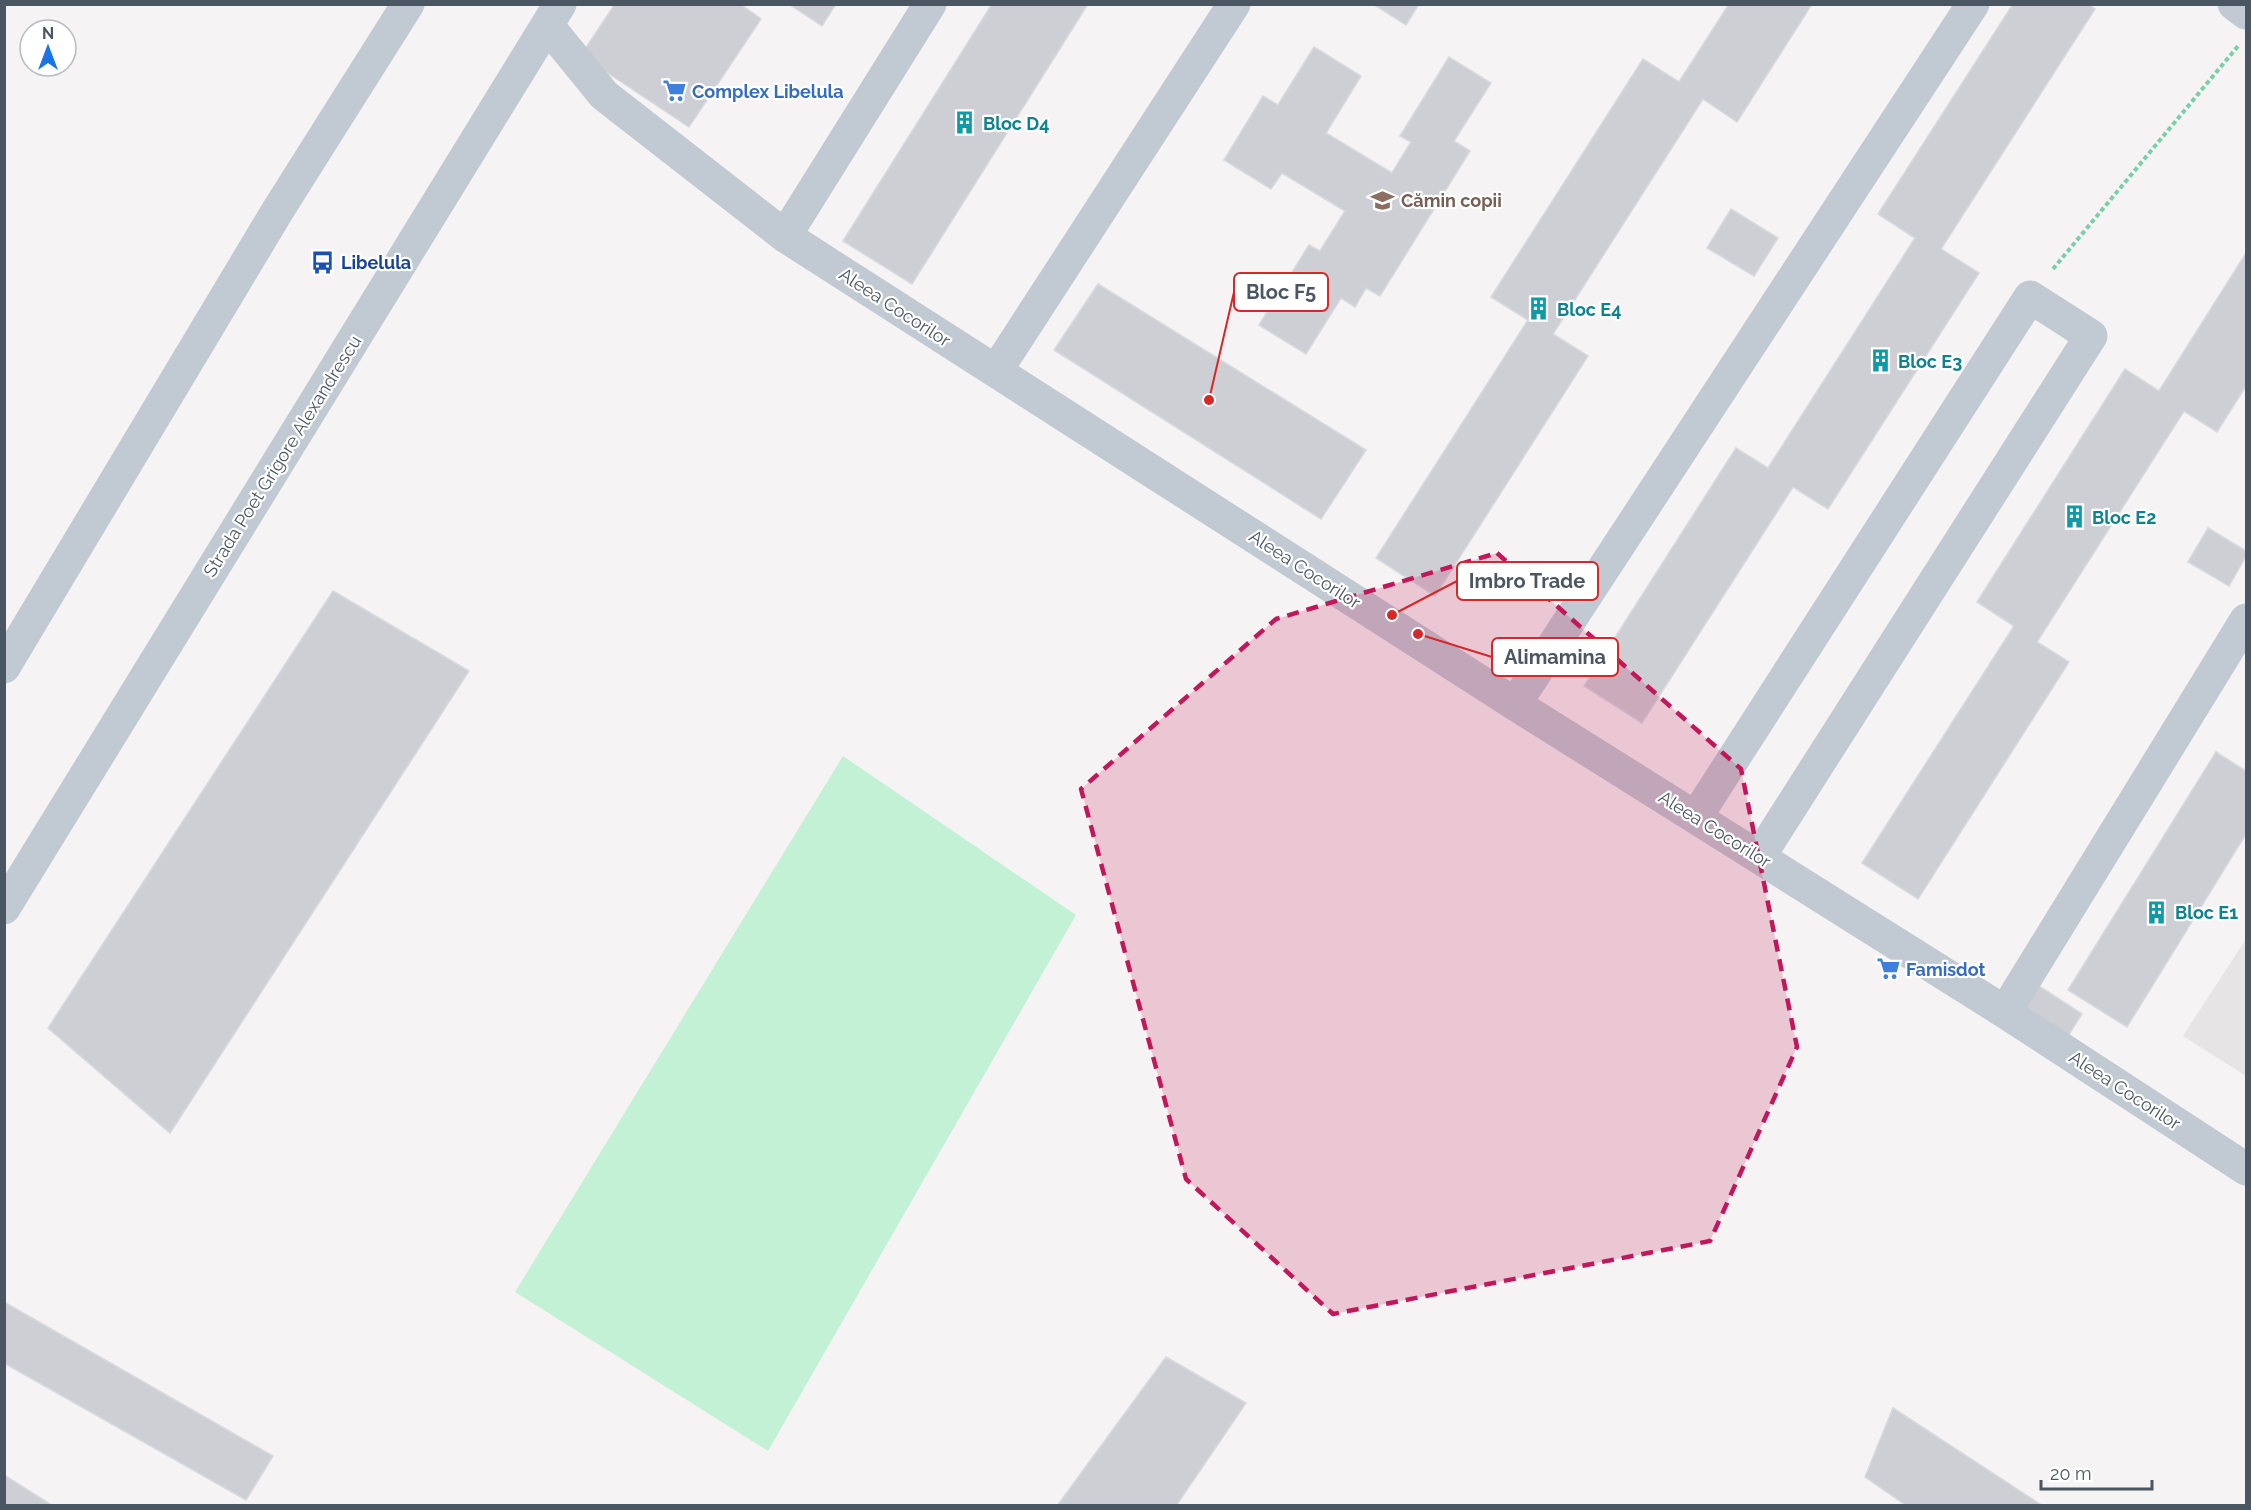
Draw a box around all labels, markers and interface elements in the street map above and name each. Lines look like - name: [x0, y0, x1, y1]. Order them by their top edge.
- north arrow: [18, 18, 78, 78]
- text: N: [42, 24, 54, 43]
- supermarket icon: Complex Libelula: [661, 78, 687, 104]
- place label: Complex Libelula: [692, 81, 844, 102]
- building icon: Bloc D4: [952, 110, 978, 136]
- place label: Bloc D4: [983, 113, 1050, 134]
- school or university icon: Cămin copii: [1370, 187, 1396, 213]
- place label: Cămin copii: [1401, 190, 1502, 211]
- bus stop icon: Libelula: [310, 249, 336, 275]
- place label: Libelula: [341, 252, 411, 273]
- street label: Aleea Cocorilor: [835, 263, 955, 351]
- callout: Bloc F5: [1234, 273, 1328, 311]
- text: Bloc F5: [1246, 280, 1316, 304]
- building icon: Bloc E4: [1526, 296, 1552, 322]
- place label: Bloc E4: [1557, 299, 1621, 320]
- street label: Strada Poet Grigore Alexandrescu: [199, 331, 365, 581]
- building icon: Bloc E3: [1867, 348, 1893, 374]
- place label: Bloc E3: [1898, 351, 1962, 372]
- building icon: Bloc E2: [2061, 504, 2087, 530]
- place label: Bloc E2: [2092, 507, 2156, 528]
- street label: Aleea Cocorilor: [1245, 525, 1365, 613]
- callout: Imbro Trade: [1457, 562, 1598, 600]
- text: Imbro Trade: [1469, 569, 1585, 593]
- callout: Alimamina: [1492, 638, 1618, 676]
- text: Alimamina: [1504, 645, 1606, 669]
- street label: Aleea Cocorilor: [1655, 786, 1776, 872]
- building icon: Bloc E1: [2144, 899, 2170, 925]
- place label: Bloc E1: [2175, 902, 2238, 923]
- supermarket icon: Famisdot: [1875, 956, 1901, 982]
- place label: Famisdot: [1906, 959, 1985, 980]
- street label: Aleea Cocorilor: [2065, 1046, 2185, 1134]
- scale bar: [2041, 1453, 2152, 1491]
- text: 20 m: [2050, 1463, 2092, 1484]

